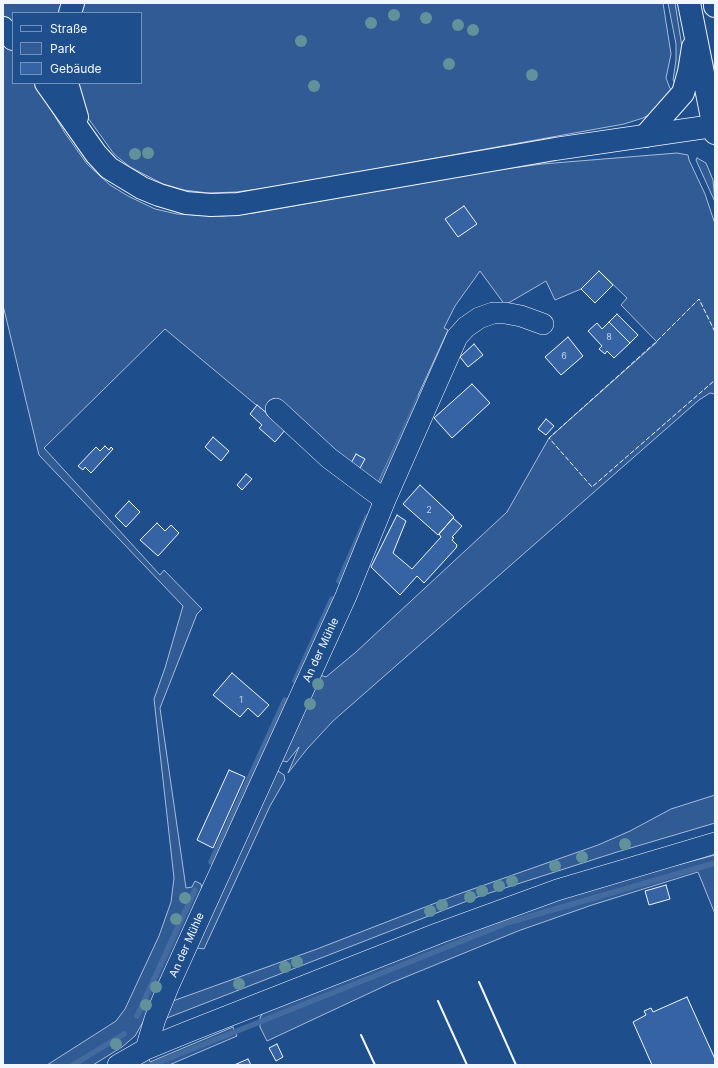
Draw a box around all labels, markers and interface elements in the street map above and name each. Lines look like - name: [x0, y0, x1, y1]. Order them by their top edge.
- legend: [12, 12, 142, 84]
- text: Straße: [50, 21, 87, 36]
- text: Park: [50, 41, 76, 56]
- text: Gebäude: [50, 61, 102, 76]
- house number: 8: [606, 332, 612, 342]
- house number: 6: [561, 351, 567, 361]
- house number: 2: [426, 505, 432, 515]
- street label: An der Mühle: [300, 616, 342, 684]
- house number: 1: [239, 695, 243, 705]
- street label: An der Mühle: [167, 911, 207, 979]

